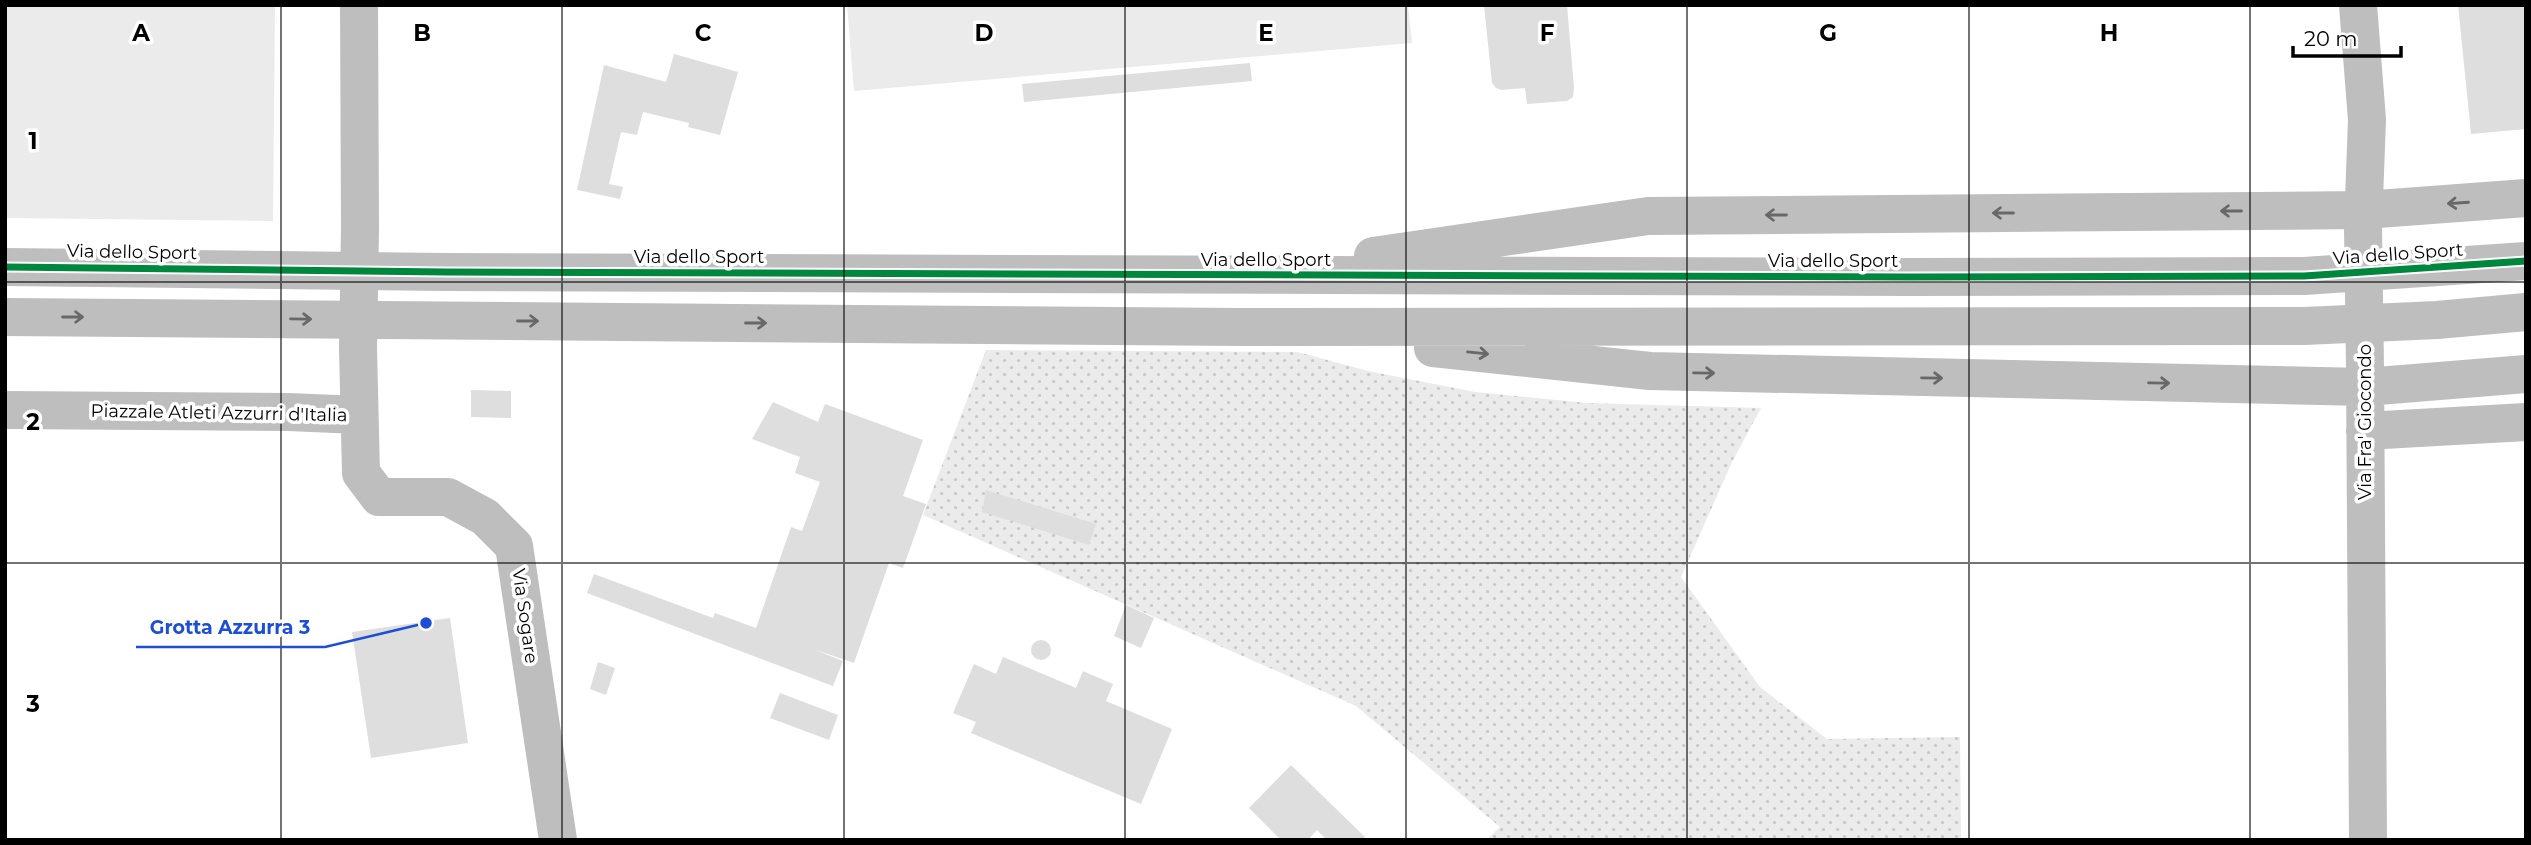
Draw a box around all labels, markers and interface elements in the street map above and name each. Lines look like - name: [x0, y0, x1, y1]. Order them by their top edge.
- scale bar: [2293, 14, 2402, 58]
- text: A: [131, 19, 150, 47]
- text: B: [413, 19, 431, 47]
- text: C: [695, 19, 712, 47]
- text: D: [975, 19, 994, 47]
- text: E: [1258, 19, 1274, 47]
- text: F: [1540, 19, 1555, 47]
- text: G: [1819, 19, 1837, 47]
- text: H: [2100, 19, 2118, 47]
- text: 20 m: [2304, 26, 2358, 51]
- text: 1: [28, 127, 38, 155]
- one-way arrow: [2447, 197, 2469, 210]
- one-way arrow: [2219, 204, 2242, 218]
- one-way arrow: [1992, 206, 2015, 220]
- one-way arrow: [1764, 208, 1787, 222]
- street label: Via dello Sport: [2332, 238, 2464, 270]
- street label: Via dello Sport: [67, 240, 197, 264]
- street label: Via dello Sport: [634, 246, 764, 268]
- street label: Via dello Sport: [1201, 249, 1331, 271]
- street label: Via dello Sport: [1768, 250, 1898, 272]
- one-way arrow: [62, 311, 85, 324]
- one-way arrow: [289, 312, 312, 326]
- one-way arrow: [517, 314, 540, 328]
- one-way arrow: [744, 316, 767, 330]
- street label: Via Fra' Giocondo: [2354, 344, 2376, 500]
- one-way arrow: [1466, 346, 1489, 359]
- one-way arrow: [1693, 366, 1716, 379]
- one-way arrow: [1920, 371, 1943, 385]
- one-way arrow: [2147, 376, 2170, 390]
- street label: Piazzale Atleti Azzurri d'Italia: [90, 400, 348, 426]
- text: 2: [26, 408, 40, 436]
- street label: Via Sogare: [507, 567, 543, 665]
- callout: Grotta Azzurra 3: [136, 607, 325, 647]
- text: Grotta Azzurra 3: [150, 616, 310, 639]
- text: 3: [25, 690, 40, 718]

